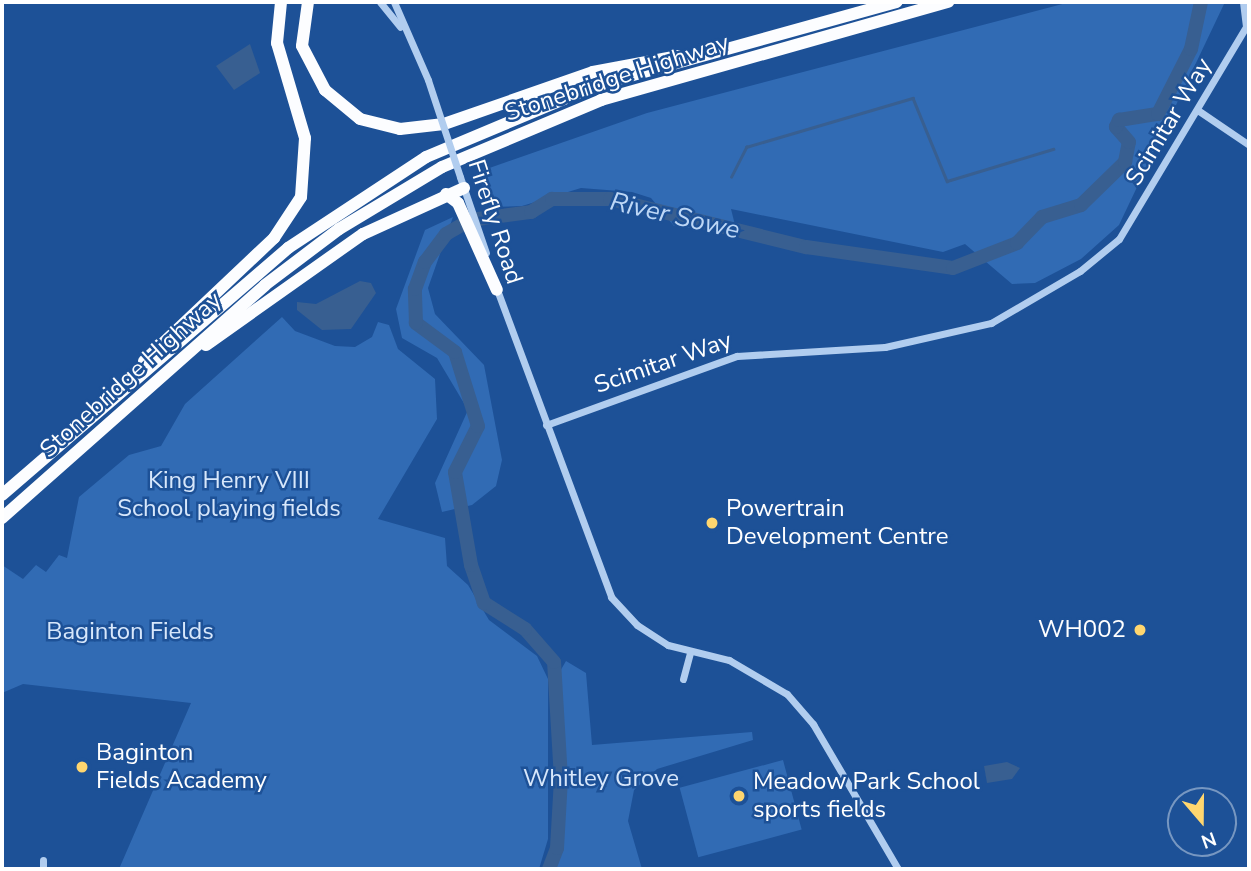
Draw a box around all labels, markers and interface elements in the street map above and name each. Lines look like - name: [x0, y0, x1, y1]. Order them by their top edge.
- street label: Stonebridge Highway: [501, 28, 733, 128]
- street label: Scimitar Way: [1120, 53, 1218, 191]
- street label: Firefly Road: [461, 156, 529, 288]
- water label: River Sowe: [607, 186, 743, 246]
- street label: Stonebridge Highway: [34, 286, 228, 464]
- street label: Scimitar Way: [591, 326, 735, 400]
- park label: King Henry VIII School playing fields: [117, 467, 341, 523]
- place label: Powertrain Development Centre: [726, 495, 949, 551]
- marker: Powertrain Development Centre: [704, 515, 720, 531]
- place label: WH002: [1038, 616, 1126, 644]
- park label: Baginton Fields: [46, 618, 214, 646]
- marker: WH002: [1132, 622, 1148, 638]
- place label: Baginton Fields Academy: [96, 739, 267, 795]
- marker: Baginton Fields Academy: [74, 759, 90, 775]
- park label: Whitley Grove: [523, 765, 679, 793]
- place label: Meadow Park School sports fields: [753, 768, 980, 824]
- north arrow: [1167, 787, 1237, 857]
- marker: Meadow Park School sports fields: [731, 788, 747, 804]
- text: N: [1197, 825, 1220, 855]

